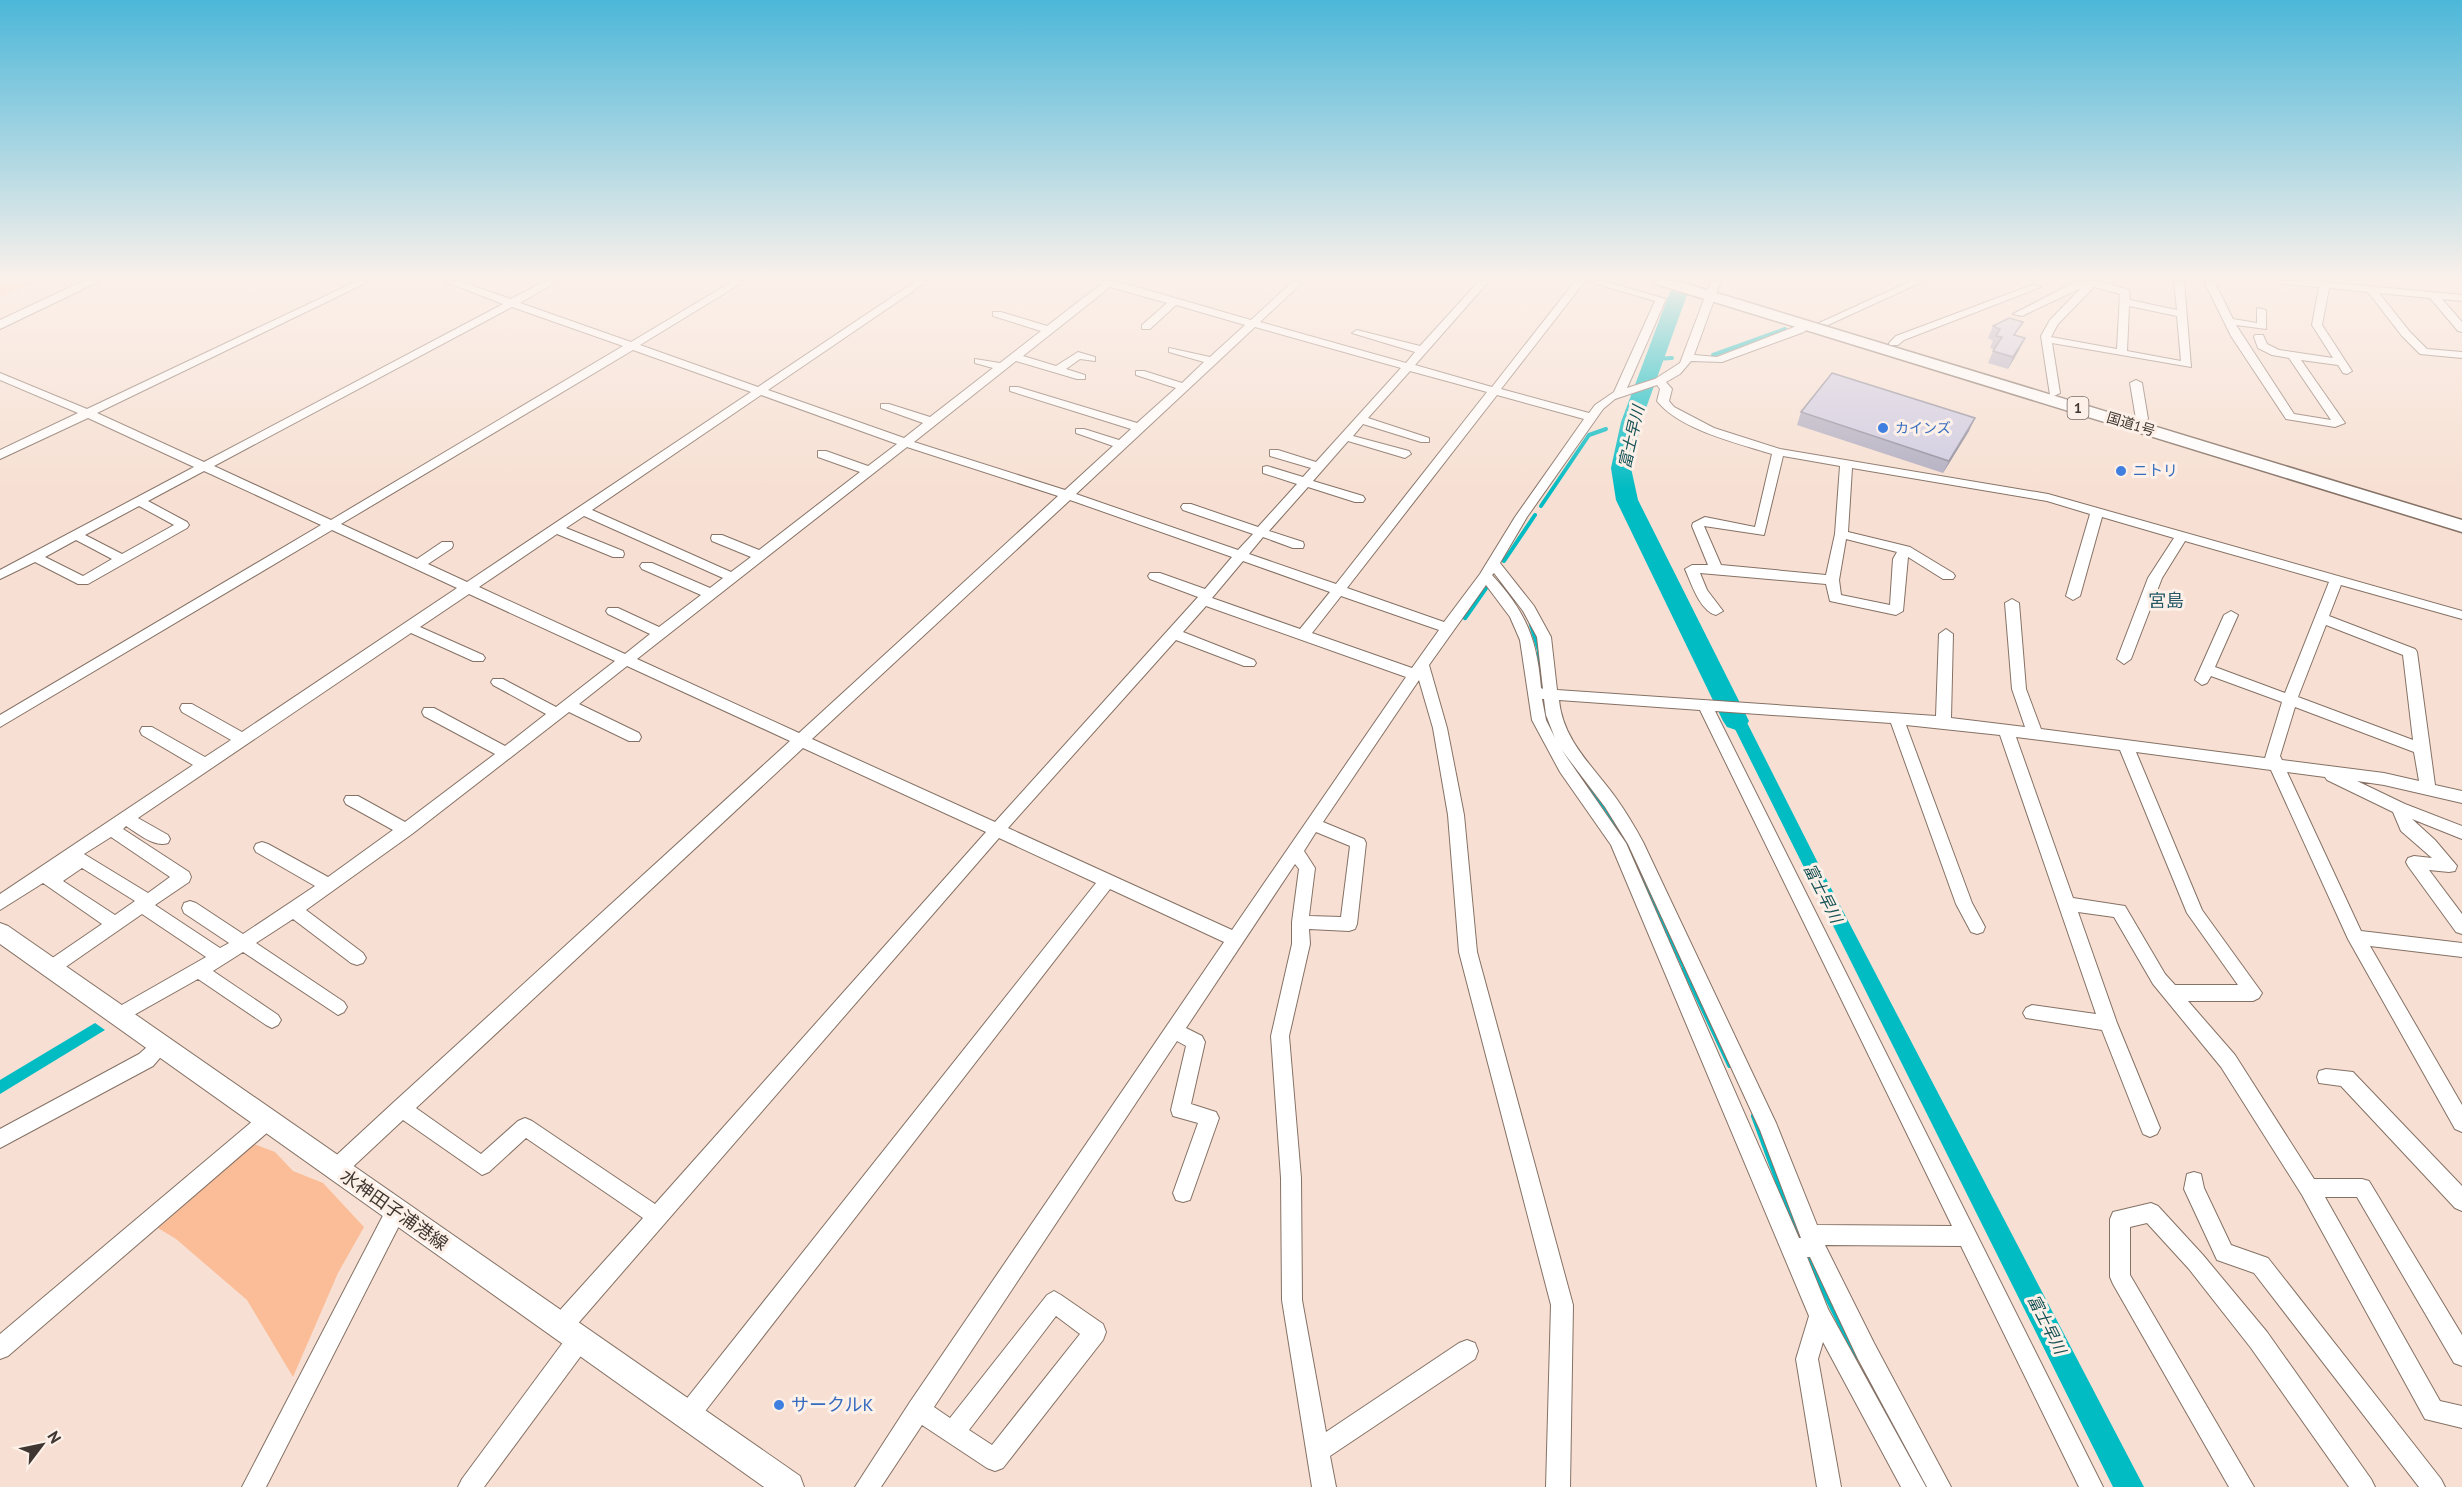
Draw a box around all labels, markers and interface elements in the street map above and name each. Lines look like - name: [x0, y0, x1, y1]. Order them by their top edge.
- road number: 1: [2068, 397, 2088, 419]
- water label: 富士早川: [1614, 402, 1648, 470]
- street label: 国道1号: [2105, 408, 2157, 440]
- place label: カインズ: [1895, 419, 1951, 437]
- marker: カインズ: [1876, 421, 1890, 435]
- place label: ニトリ: [2133, 461, 2178, 480]
- marker: ニトリ: [2114, 464, 2128, 478]
- district label: 宮島: [2148, 589, 2184, 612]
- water label: 富士早川: [1800, 860, 1847, 928]
- street label: 水神田子浦港線: [336, 1164, 452, 1255]
- water label: 富士早川: [2024, 1291, 2071, 1359]
- place label: サークルK: [791, 1393, 873, 1416]
- marker: サークルK: [772, 1398, 786, 1412]
- north arrow: [12, 1415, 72, 1475]
- text: N: [43, 1427, 66, 1447]

